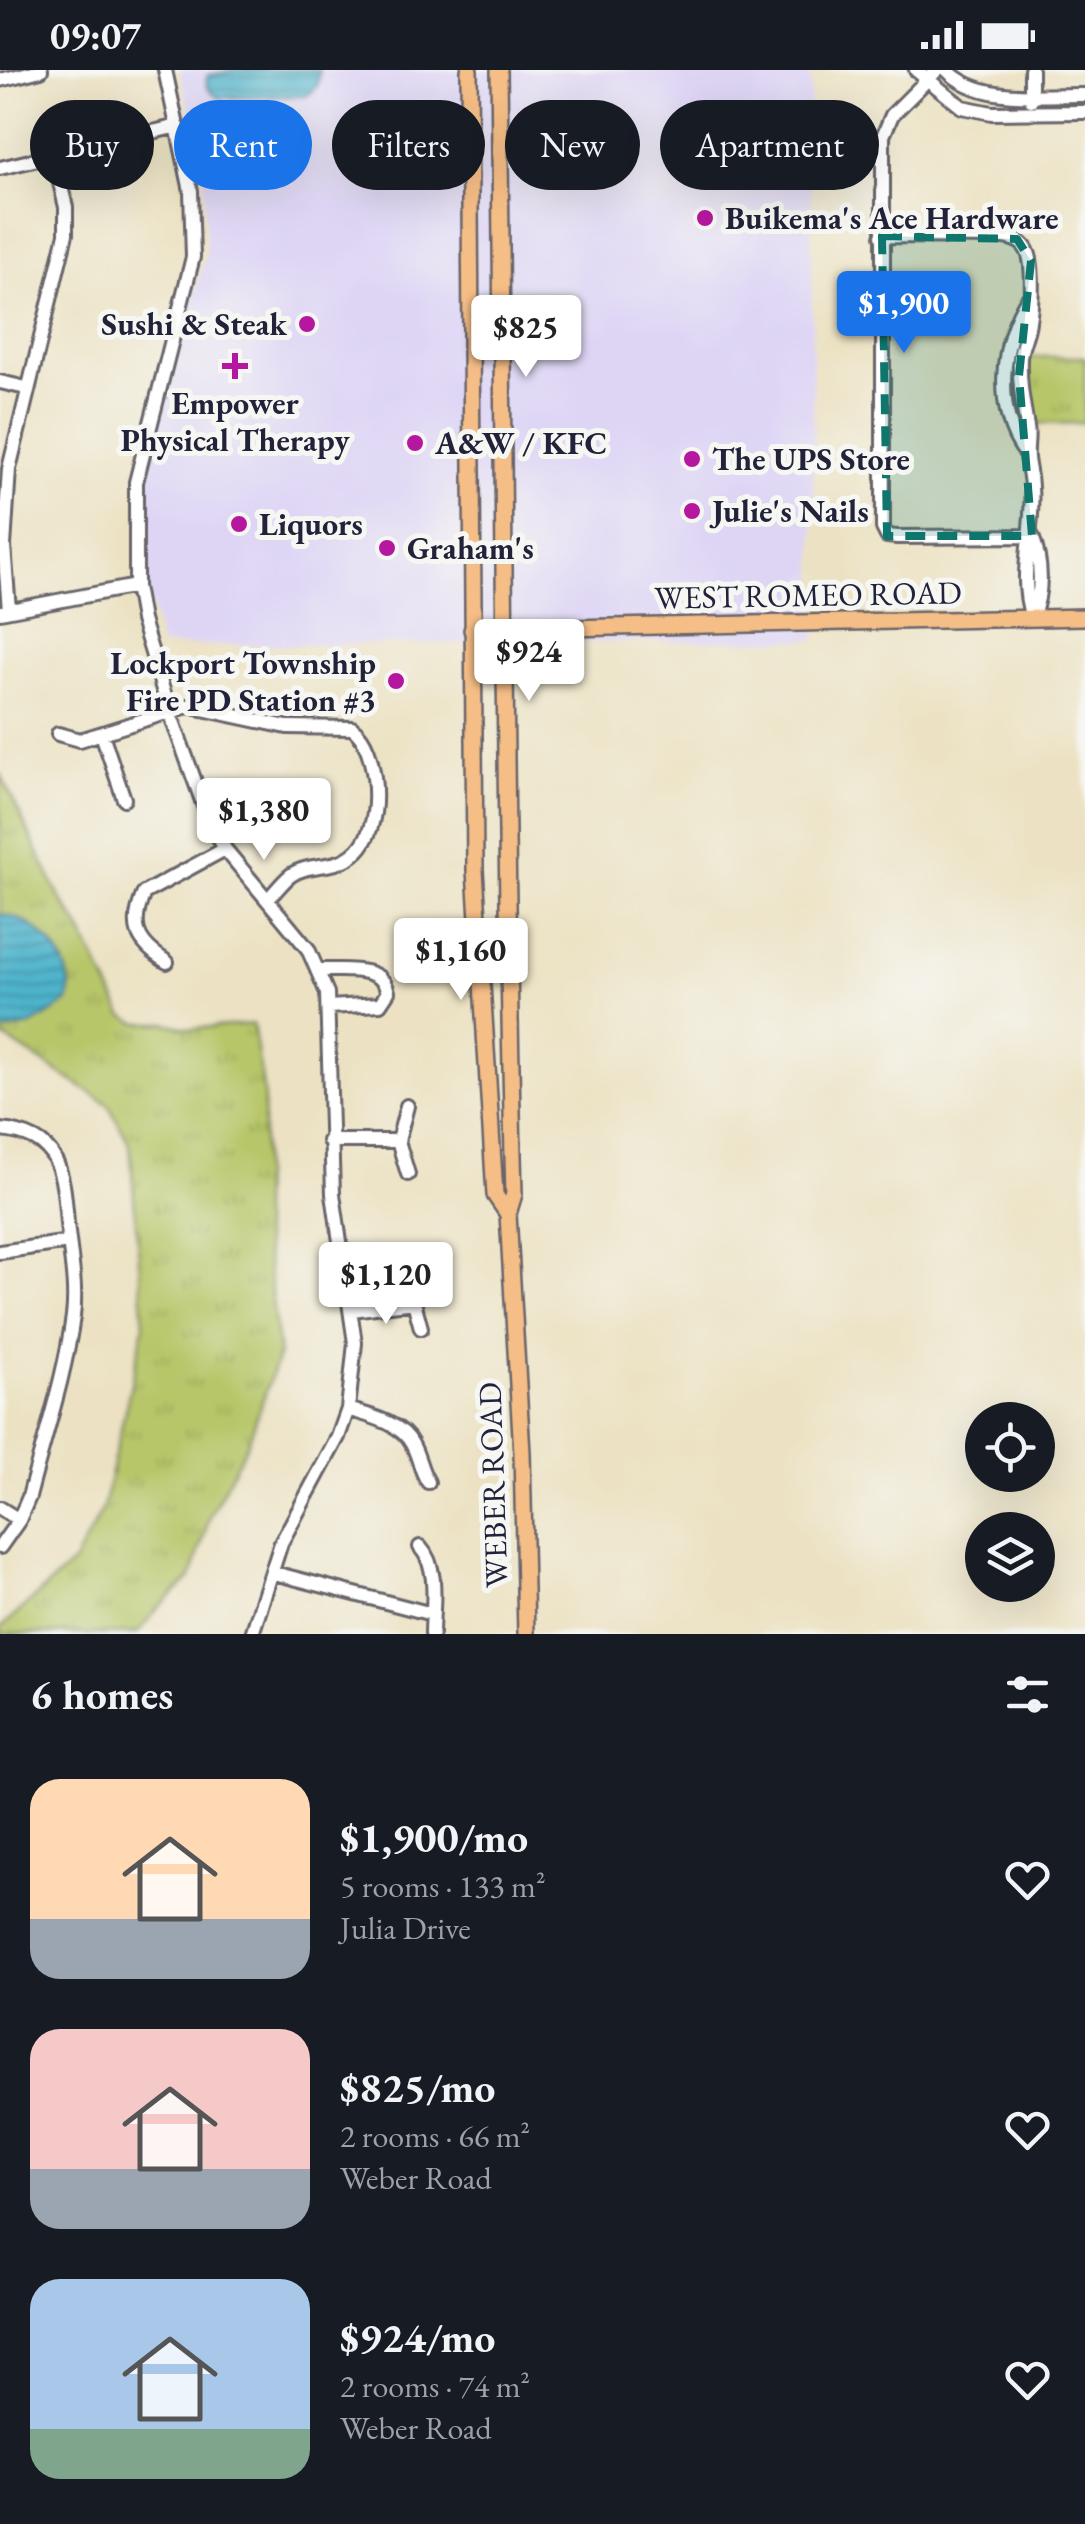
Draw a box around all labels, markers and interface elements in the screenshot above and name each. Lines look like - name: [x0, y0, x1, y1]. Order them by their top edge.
- text: 09:07: [50, 11, 141, 60]
- chip: Buy: [30, 100, 154, 190]
- chip: Rent: [174, 100, 312, 190]
- chip: Filters: [332, 100, 485, 190]
- chip: New: [505, 100, 640, 190]
- chip: Apartment: [660, 100, 879, 190]
- place label: Buikema's Ace Hardware: [725, 197, 1058, 239]
- marker: Buikema's Ace Hardware: [694, 207, 716, 229]
- pin: $1,900: [823, 271, 985, 356]
- text: $1,900: [859, 282, 949, 324]
- pin: $825: [467, 295, 585, 380]
- place label: Sushi & Steak: [101, 303, 288, 345]
- text: $825: [493, 306, 559, 348]
- marker: Sushi & Steak: [296, 313, 318, 335]
- marker: Empower Physical Therapy: [222, 353, 248, 379]
- place label: Empower Physical Therapy: [120, 382, 350, 461]
- place label: A&W / KFC: [434, 422, 607, 464]
- marker: A&W / KFC: [404, 432, 426, 454]
- place label: The UPS Store: [712, 438, 910, 480]
- marker: The UPS Store: [681, 448, 703, 470]
- place label: Julie's Nails: [709, 490, 869, 532]
- marker: Julie's Nails: [681, 500, 703, 522]
- place label: Liquors: [259, 503, 363, 545]
- marker: Liquors: [228, 513, 250, 535]
- place label: Graham's: [407, 527, 534, 569]
- marker: Graham's: [376, 537, 398, 559]
- street label: WEST ROMEO ROAD: [654, 571, 962, 619]
- pin: $924: [470, 619, 588, 704]
- text: $924: [496, 630, 562, 672]
- place label: Lockport Township Fire PD Station #3: [110, 642, 376, 721]
- marker: Lockport Township Fire PD Station #3: [385, 670, 407, 692]
- pin: $1,380: [183, 778, 345, 863]
- text: $1,380: [219, 789, 309, 831]
- pin: $1,160: [380, 918, 542, 1003]
- text: $1,160: [416, 929, 506, 971]
- pin: $1,120: [305, 1242, 467, 1327]
- text: $1,120: [341, 1253, 431, 1295]
- street label: WEBER ROAD: [468, 1381, 518, 1589]
- map controls: [965, 1402, 1055, 1602]
- button: locate: [965, 1402, 1055, 1492]
- button: layers: [965, 1512, 1055, 1602]
- text: 6 homes: [30, 1667, 173, 1722]
- icon: filters: [1000, 1667, 1055, 1722]
- text: $1,900/mo: [340, 1810, 528, 1865]
- icon: home: [110, 1819, 230, 1939]
- icon: heart: [1000, 1852, 1055, 1907]
- text: 5 rooms · 133 m²: [340, 1865, 546, 1907]
- text: Julia Drive: [340, 1907, 471, 1949]
- text: $825/mo: [340, 2060, 496, 2115]
- icon: home: [110, 2069, 230, 2189]
- icon: heart: [1000, 2102, 1055, 2157]
- text: 2 rooms · 66 m²: [340, 2115, 530, 2157]
- text: Weber Road: [340, 2157, 492, 2199]
- text: $924/mo: [340, 2310, 496, 2365]
- icon: home: [110, 2319, 230, 2439]
- icon: heart: [1000, 2352, 1055, 2407]
- text: 2 rooms · 74 m²: [340, 2365, 530, 2407]
- text: Weber Road: [340, 2407, 492, 2449]

